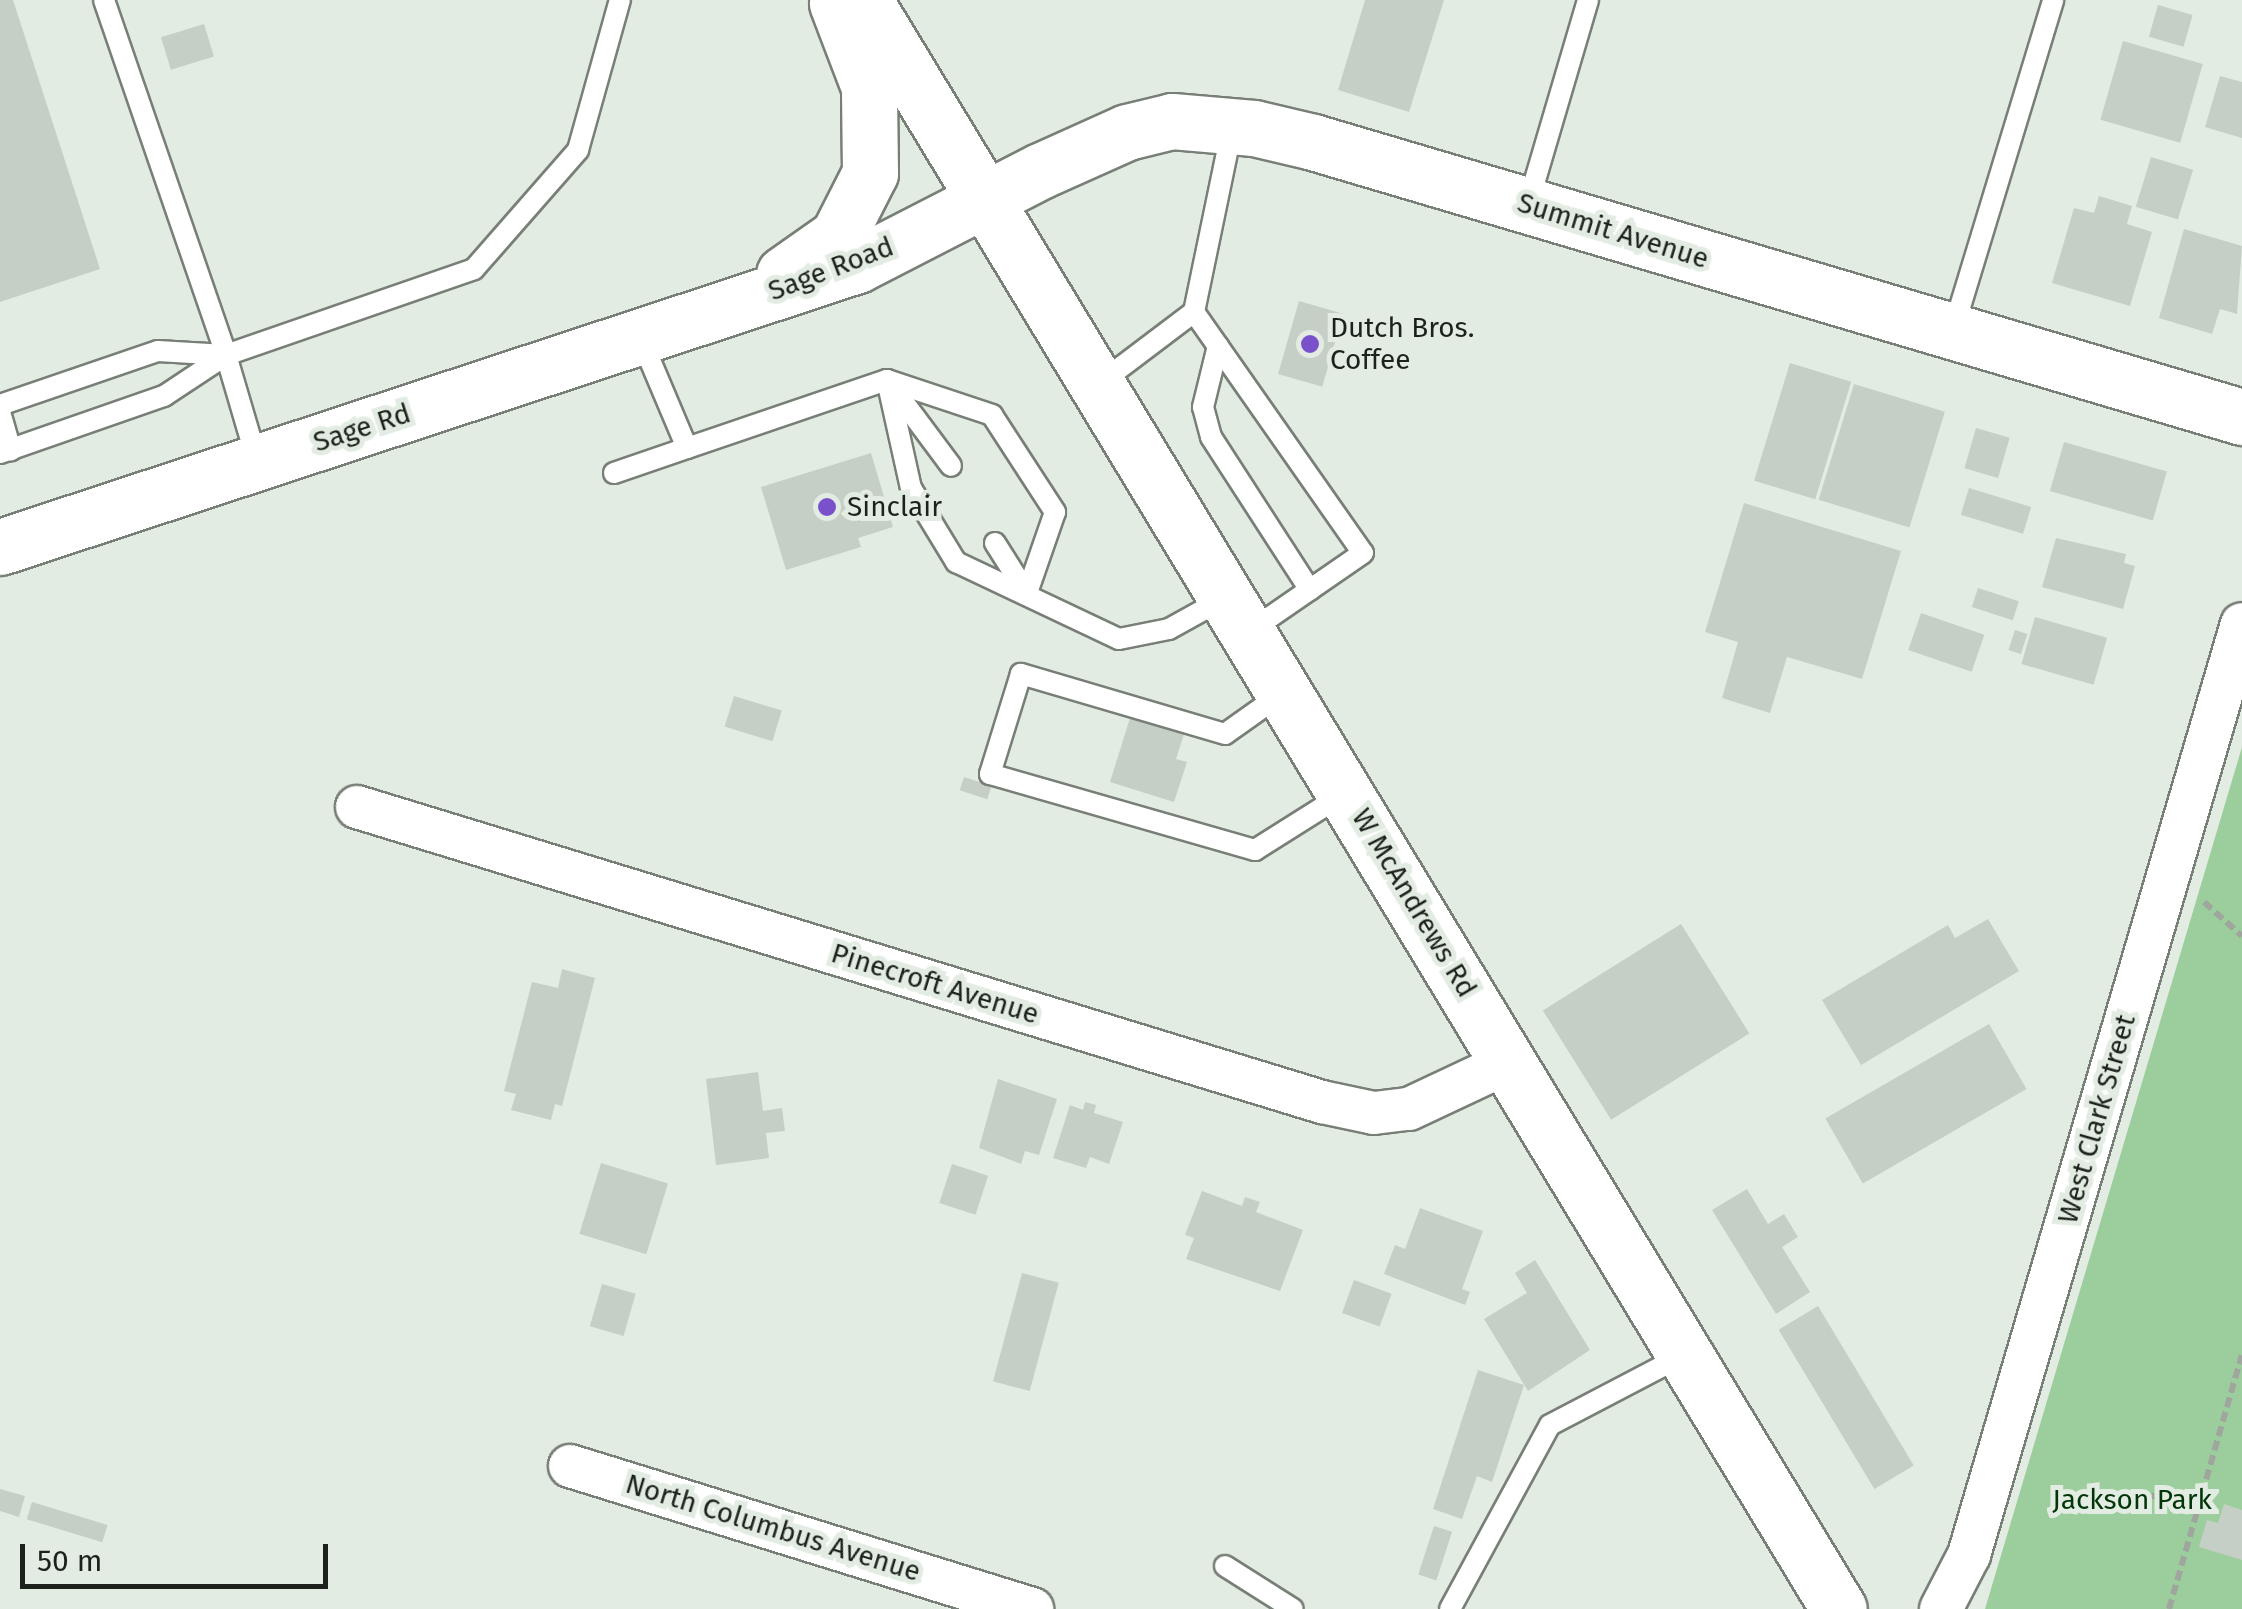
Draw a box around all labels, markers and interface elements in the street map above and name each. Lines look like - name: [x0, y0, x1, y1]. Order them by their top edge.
- street label: Summit Avenue: [1513, 186, 1713, 276]
- street label: Sage Road: [764, 230, 898, 308]
- place label: Dutch Bros. Coffee: [1330, 311, 1474, 377]
- marker: Dutch Bros. Coffee: [1299, 333, 1321, 355]
- street label: Sage Rd: [309, 397, 415, 459]
- place label: Sinclair: [847, 490, 942, 524]
- marker: Sinclair: [816, 496, 838, 518]
- street label: W McAndrews Rd: [1344, 803, 1484, 1003]
- street label: Pinecroft Avenue: [827, 936, 1043, 1032]
- street label: West Clark Street: [2051, 1011, 2143, 1227]
- street label: North Columbus Avenue: [622, 1467, 924, 1589]
- park label: Jackson Park: [2052, 1483, 2212, 1517]
- scale bar: [25, 1524, 332, 1586]
- text: 50 m: [37, 1543, 102, 1579]

